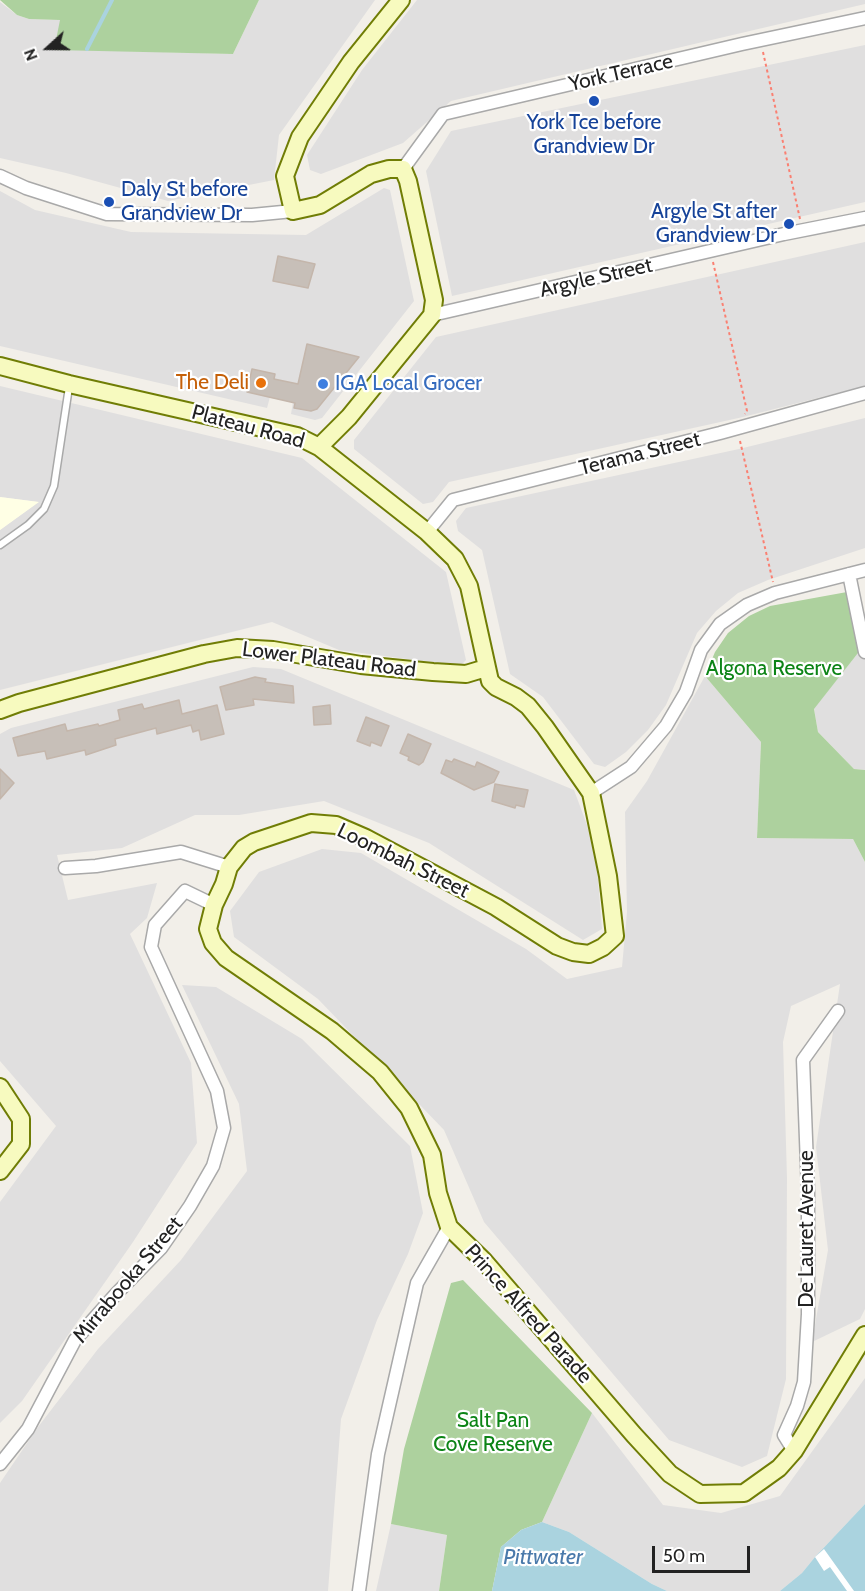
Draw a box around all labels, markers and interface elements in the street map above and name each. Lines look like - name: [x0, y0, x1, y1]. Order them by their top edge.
- north arrow: [18, 18, 78, 78]
- text: N: [20, 46, 42, 63]
- street label: York Terrace: [566, 49, 676, 97]
- marker: York Tce before Grandview Dr: [587, 94, 601, 108]
- place label: York Tce before Grandview Dr: [527, 110, 661, 160]
- place label: Daly St before Grandview Dr: [121, 177, 248, 227]
- marker: Daly St before Grandview Dr: [102, 195, 116, 209]
- place label: Argyle St after Grandview Dr: [651, 199, 777, 249]
- marker: Argyle St after Grandview Dr: [782, 217, 796, 231]
- street label: Argyle Street: [537, 253, 655, 303]
- place label: The Deli: [176, 370, 249, 396]
- place label: IGA Local Grocer: [335, 371, 482, 397]
- marker: The Deli: [254, 376, 268, 390]
- marker: IGA Local Grocer: [316, 377, 330, 391]
- street label: Plateau Road: [189, 400, 307, 454]
- street label: Terama Street: [577, 427, 703, 481]
- street label: Lower Plateau Road: [241, 637, 417, 683]
- park label: Algona Reserve: [706, 656, 842, 682]
- street label: Loombah Street: [333, 818, 473, 904]
- street label: De Lauret Avenue: [794, 1150, 820, 1308]
- street label: Mirrabooka Street: [68, 1212, 188, 1348]
- street label: Prince Alfred Parade: [459, 1239, 597, 1389]
- park label: Salt Pan Cove Reserve: [433, 1408, 553, 1458]
- scale bar: [655, 1534, 752, 1572]
- water label: Pittwater: [503, 1545, 583, 1571]
- text: 50 m: [663, 1545, 705, 1567]

